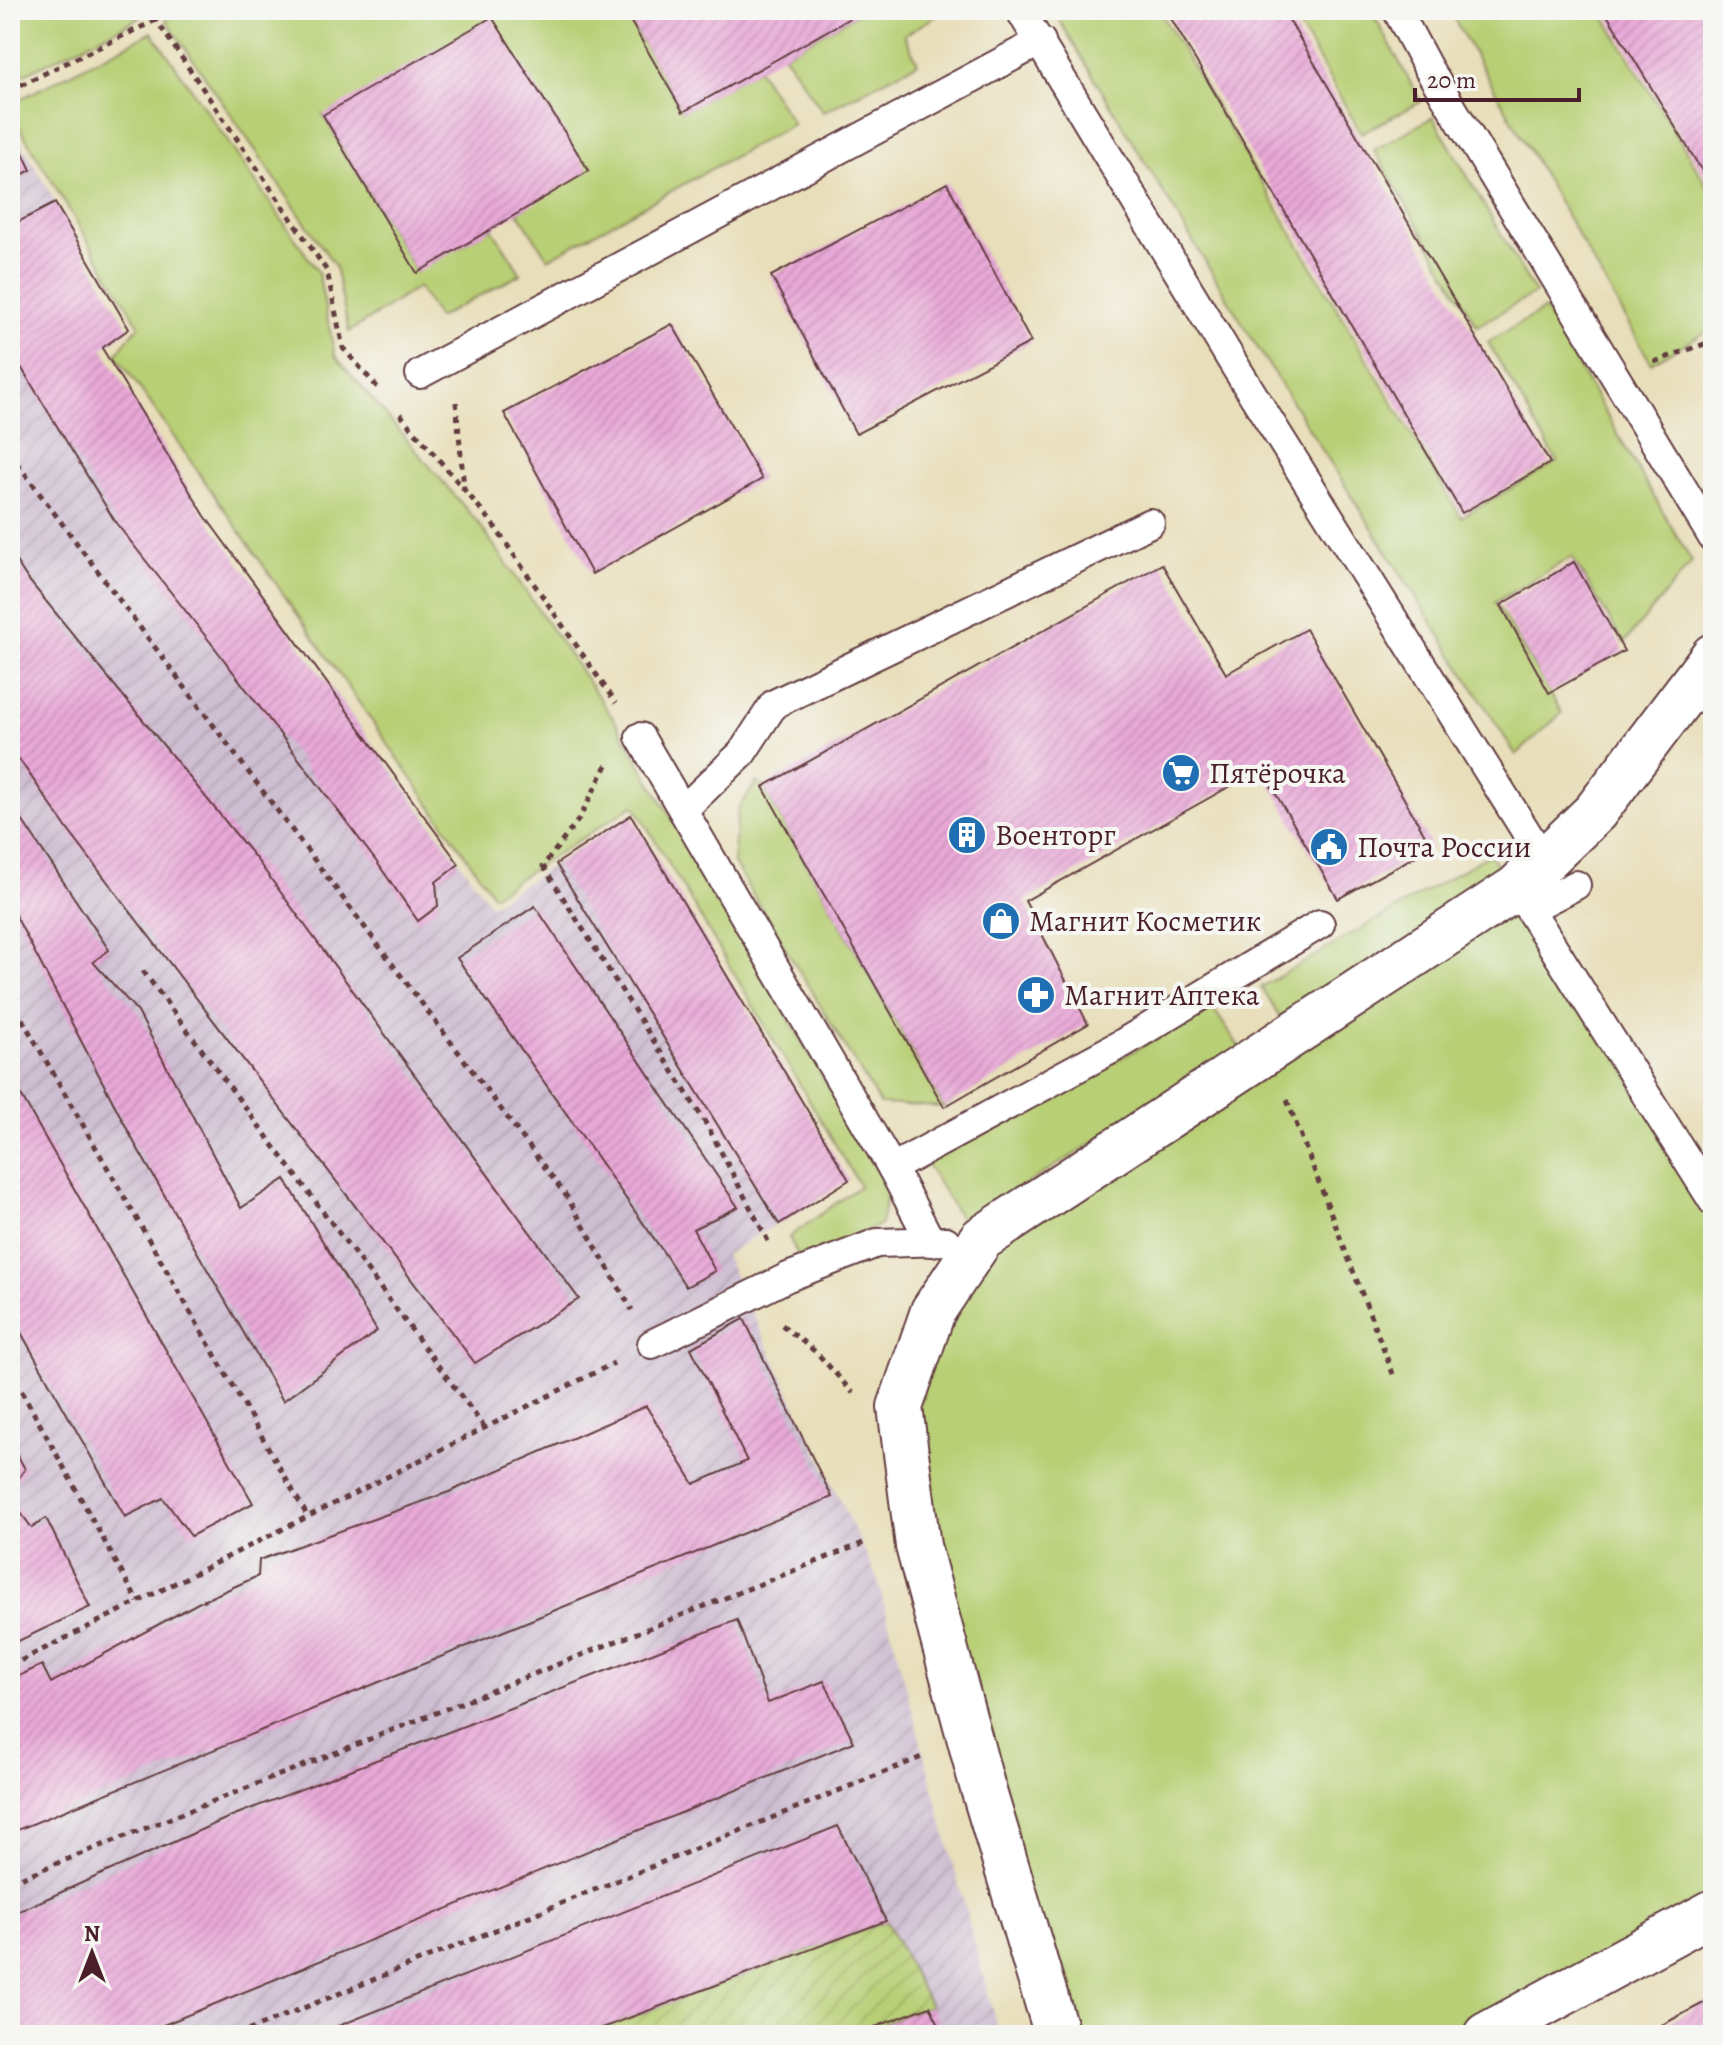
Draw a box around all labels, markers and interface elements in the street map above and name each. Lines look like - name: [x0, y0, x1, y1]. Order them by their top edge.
- scale bar: [1415, 52, 1579, 102]
- text: 20 m: [1427, 64, 1476, 96]
- supermarket icon: Пятёрочка: [1160, 752, 1202, 794]
- place label: Пятёрочка: [1209, 753, 1346, 793]
- building icon: Военторг: [946, 814, 988, 856]
- place label: Военторг: [995, 815, 1116, 855]
- public building icon: Почта России: [1308, 826, 1350, 868]
- place label: Почта России: [1357, 827, 1531, 867]
- shop icon: Магнит Косметик: [980, 900, 1022, 942]
- place label: Магнит Косметик: [1029, 901, 1261, 941]
- pharmacy icon: Магнит Аптека: [1015, 974, 1057, 1016]
- place label: Магнит Аптека: [1064, 975, 1260, 1015]
- north arrow: [52, 1913, 132, 1993]
- text: N: [84, 1919, 100, 1949]

